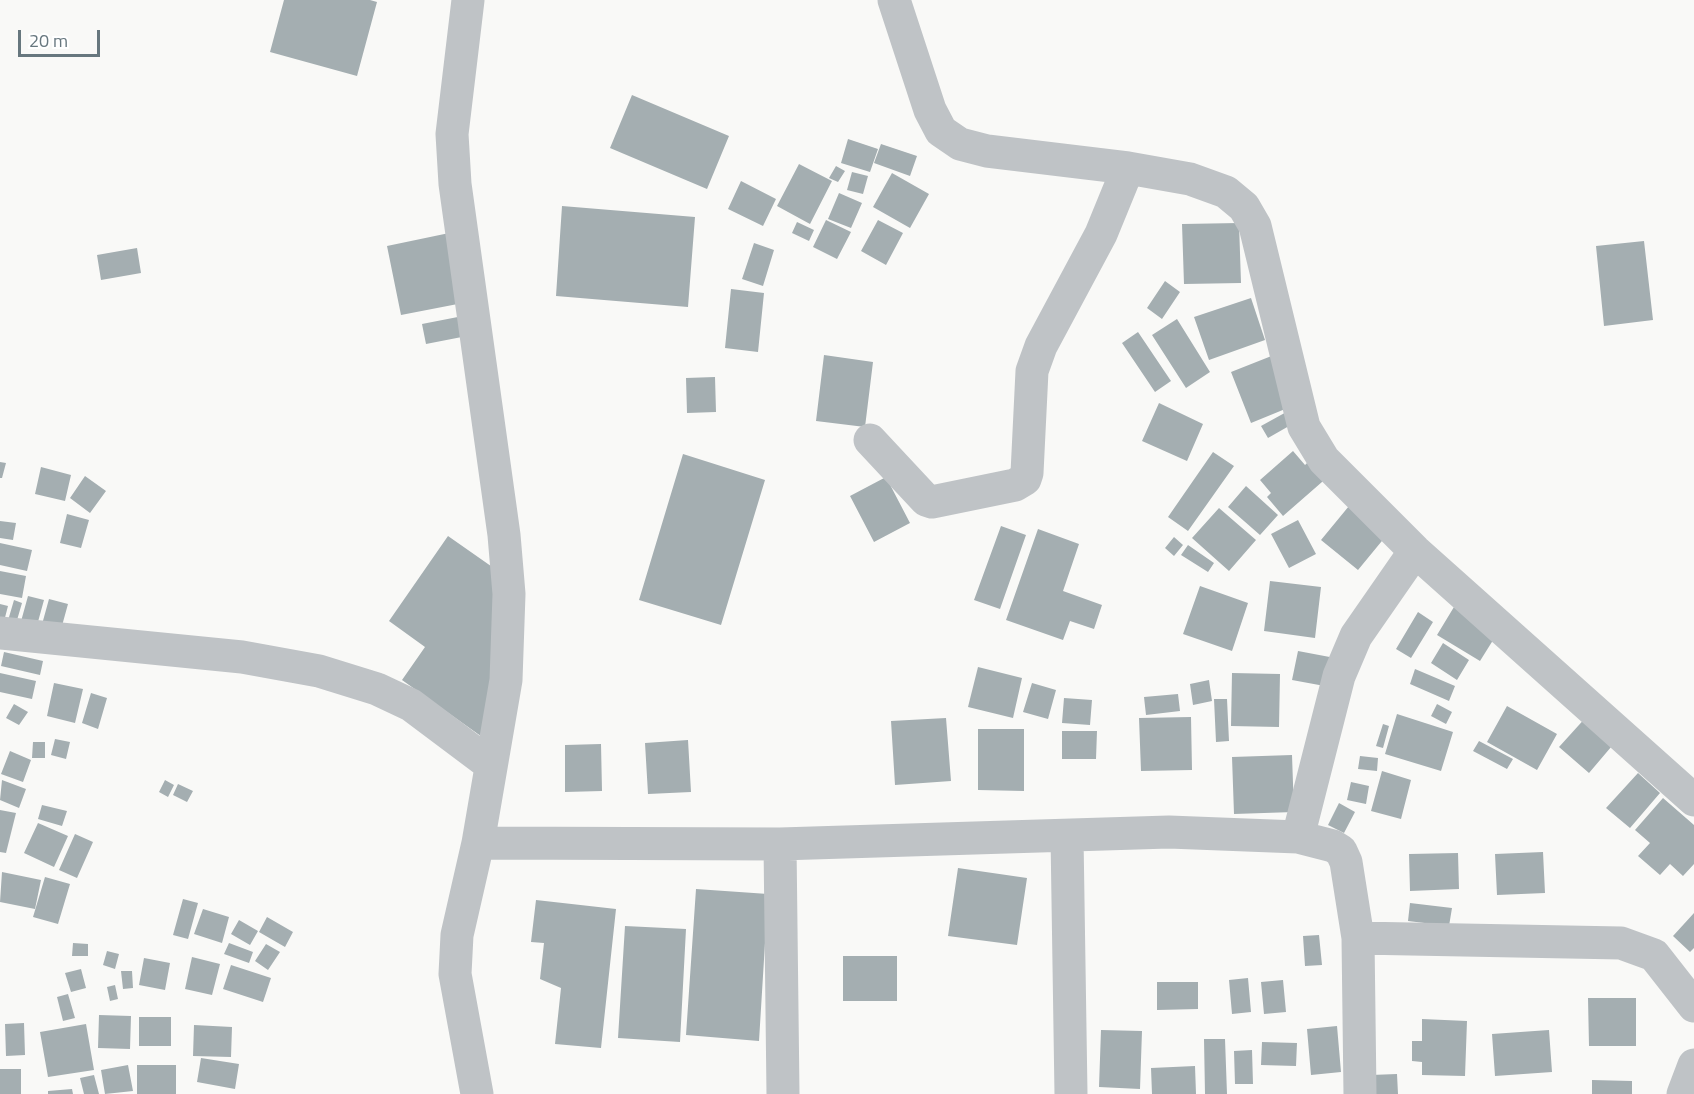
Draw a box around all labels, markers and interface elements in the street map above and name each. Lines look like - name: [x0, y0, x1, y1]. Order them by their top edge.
- scale bar: [21, 18, 104, 56]
- text: 20 m: [29, 27, 68, 54]

